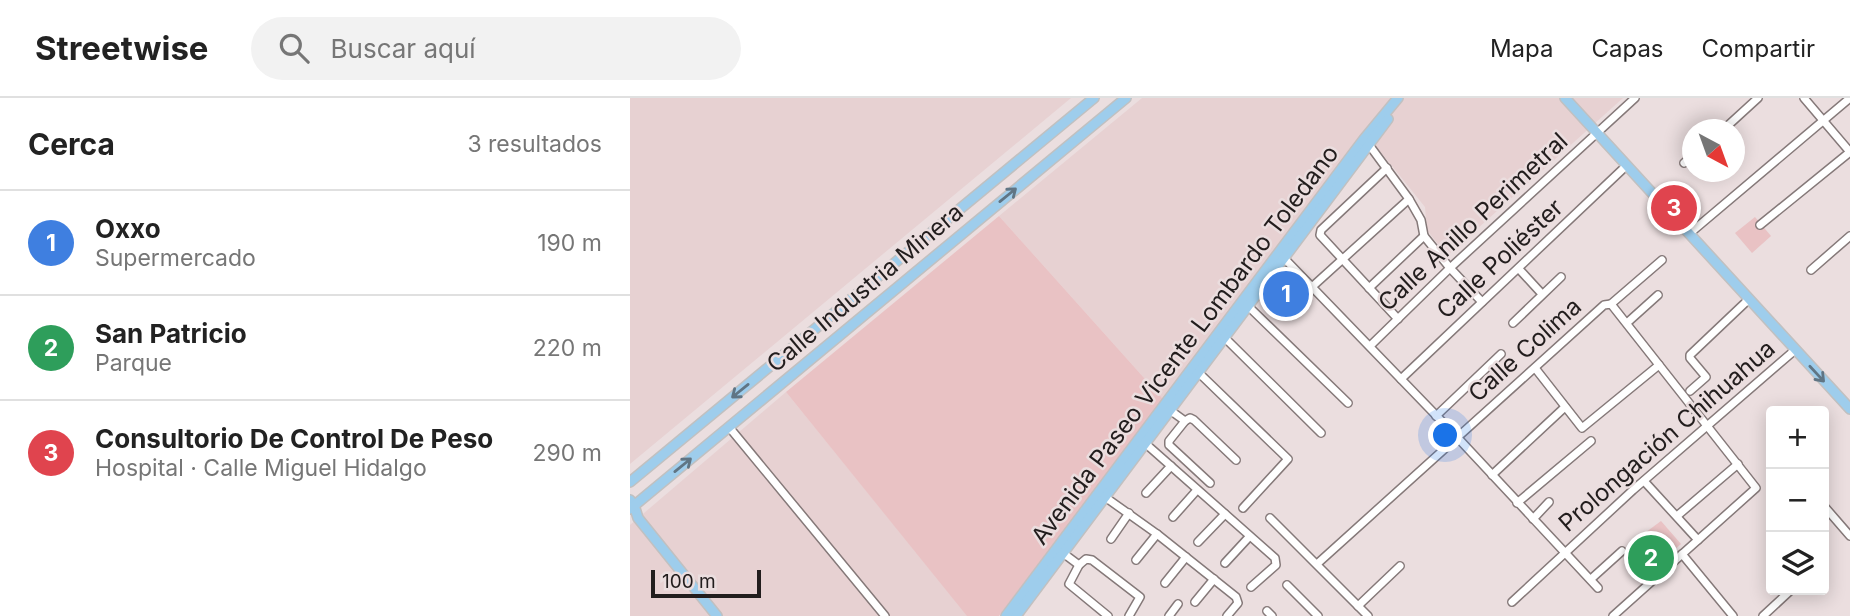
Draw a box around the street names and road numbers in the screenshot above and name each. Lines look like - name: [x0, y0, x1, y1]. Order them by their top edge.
- street label: Calle Anillo Perimetral: [1372, 126, 1573, 317]
- street label: Avenida Paseo Vicente Lombardo Toledano: [1025, 139, 1344, 550]
- street label: Calle Poliéster: [1431, 193, 1569, 324]
- street label: Calle Industria Minera: [761, 197, 969, 378]
- street label: Calle Colima: [1462, 292, 1587, 408]
- street label: Prolongación Chihuahua: [1553, 334, 1781, 537]

